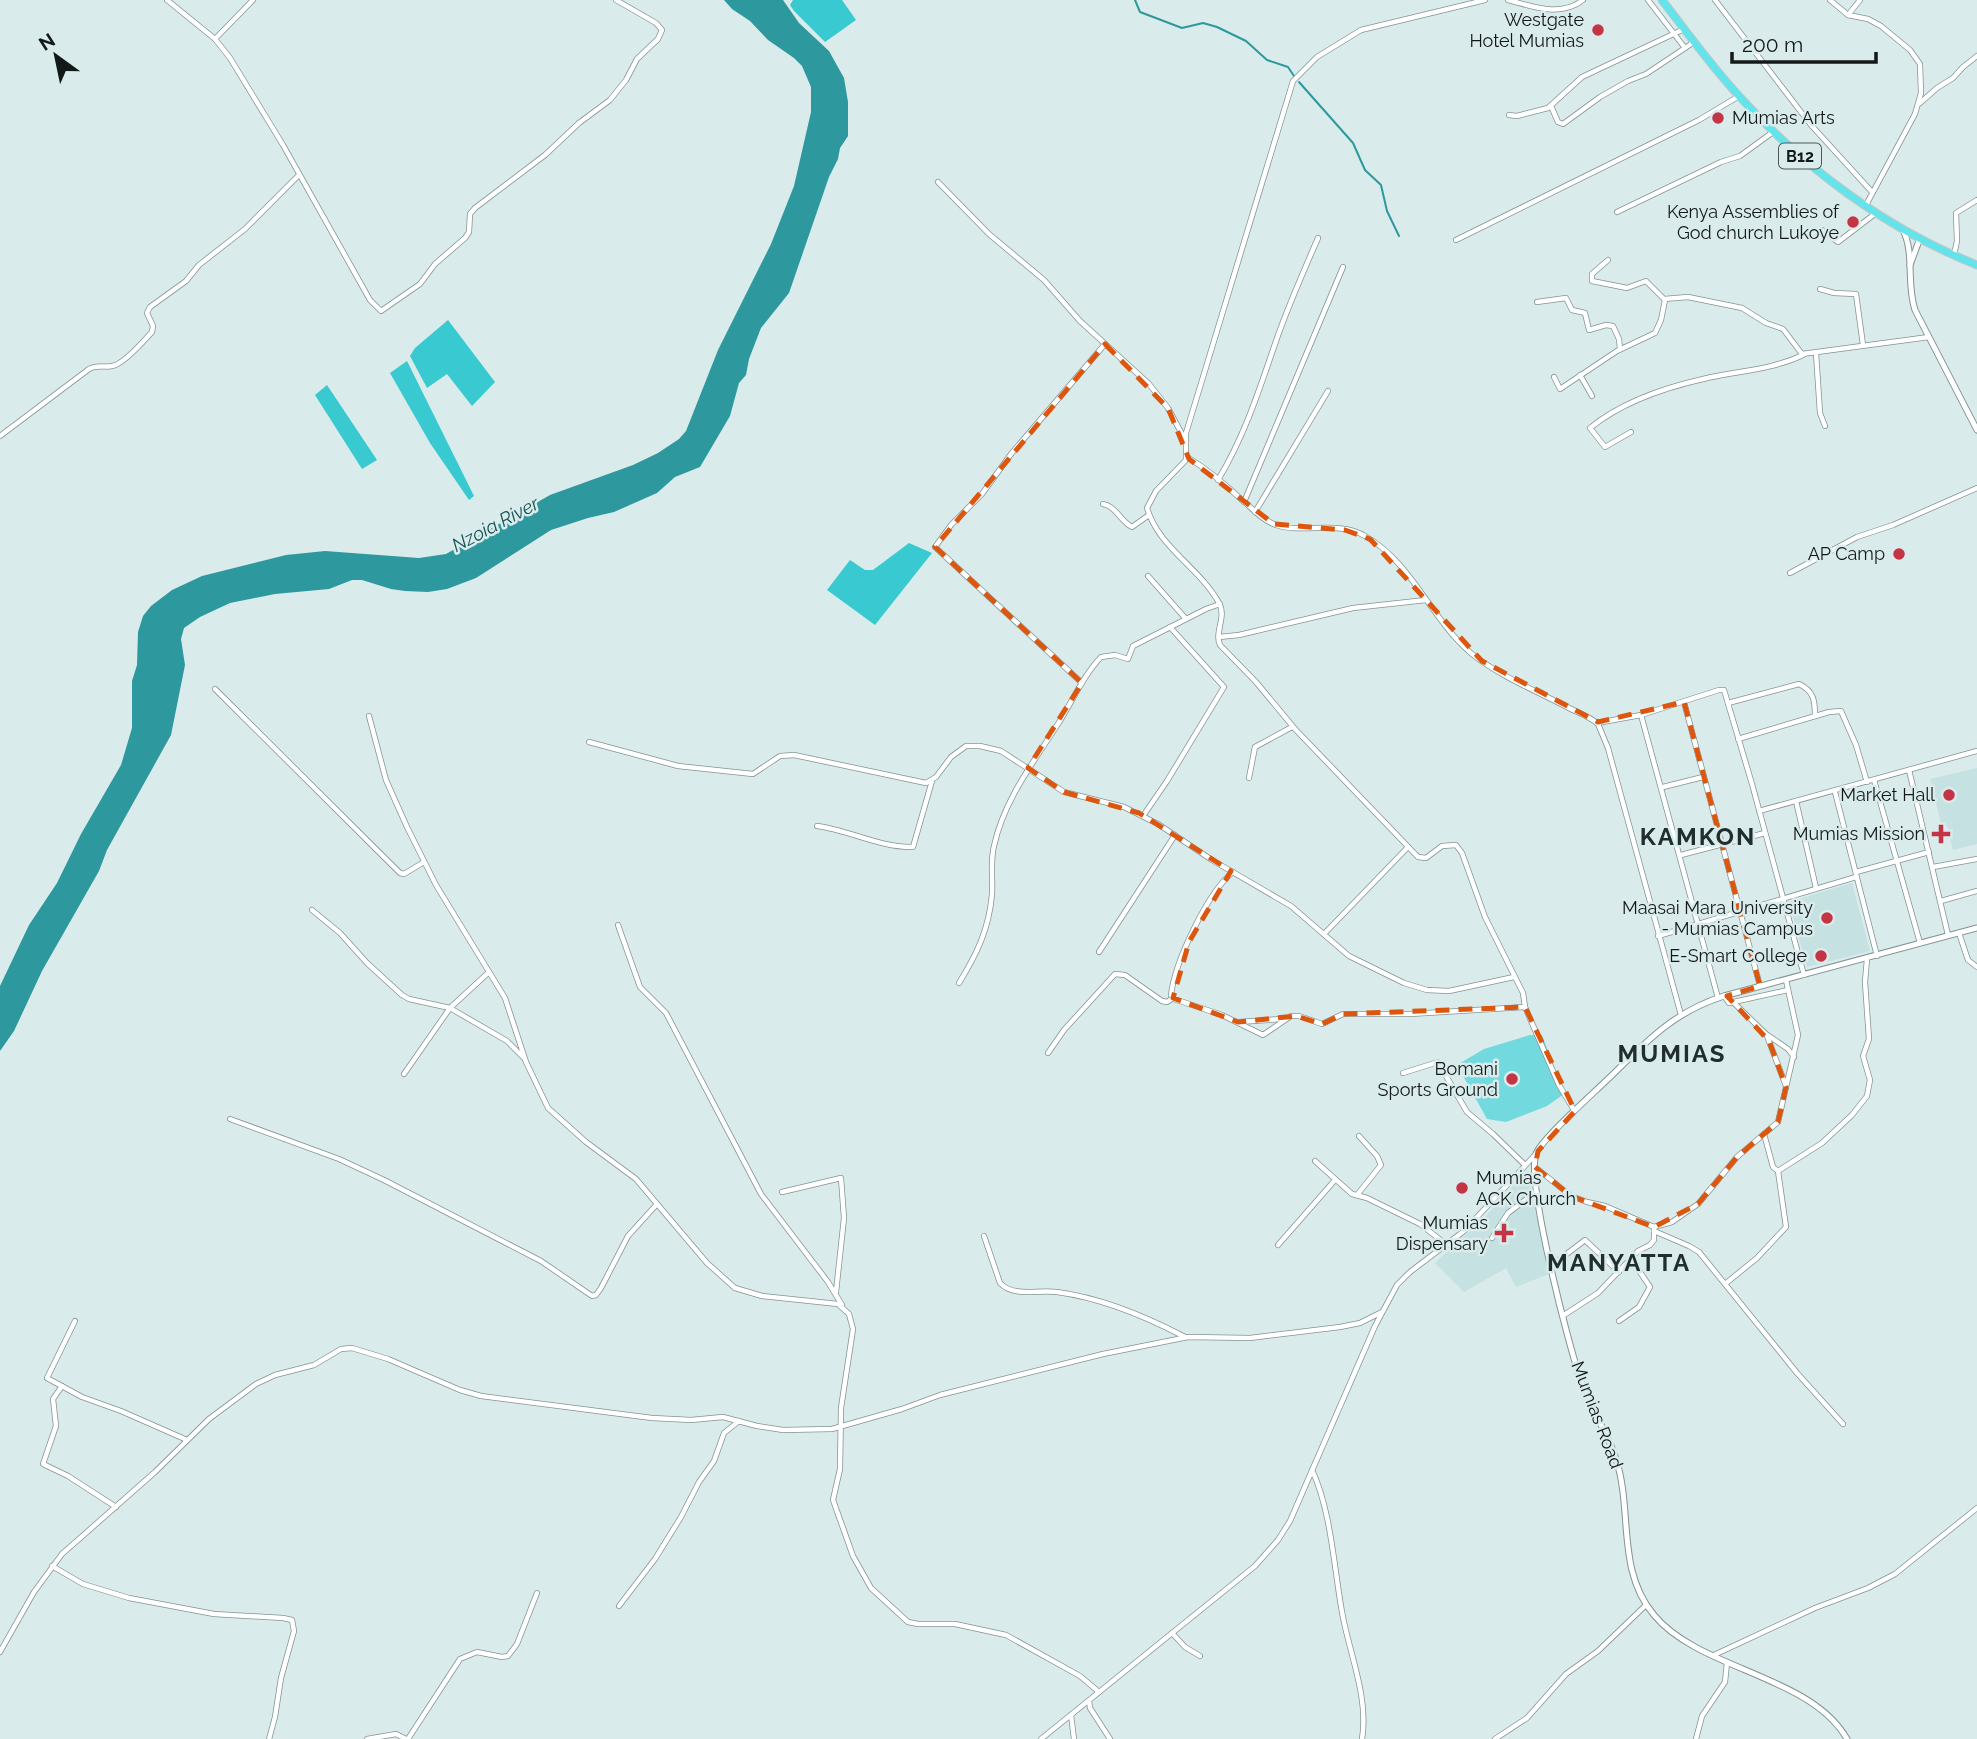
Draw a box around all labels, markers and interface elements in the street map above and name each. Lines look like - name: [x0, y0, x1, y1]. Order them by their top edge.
- place label: Westgate Hotel Mumias: [1469, 9, 1584, 51]
- north arrow: [21, 21, 91, 91]
- scale bar: [1732, 21, 1876, 65]
- marker: Westgate Hotel Mumias: [1590, 22, 1606, 38]
- text: N: [35, 29, 59, 55]
- text: 200 m: [1742, 32, 1803, 57]
- place label: Mumias Arts: [1732, 107, 1835, 128]
- marker: Mumias Arts: [1710, 110, 1726, 126]
- road number: B12: [1779, 144, 1821, 168]
- place label: Kenya Assemblies of God church Lukoye: [1667, 201, 1840, 243]
- marker: Kenya Assemblies of God church Lukoye: [1845, 214, 1861, 230]
- water label: Nzoia River: [448, 491, 544, 556]
- place label: AP Camp: [1808, 543, 1885, 564]
- marker: AP Camp: [1891, 546, 1907, 562]
- place label: Market Hall: [1840, 784, 1935, 805]
- marker: Market Hall: [1941, 787, 1957, 803]
- district label: KAMKON: [1640, 822, 1756, 851]
- place label: Mumias Mission: [1793, 823, 1925, 844]
- marker: Mumias Mission: [1931, 824, 1951, 844]
- place label: Maasai Mara University - Mumias Campus: [1622, 897, 1813, 939]
- marker: Maasai Mara University - Mumias Campus: [1819, 910, 1835, 926]
- place label: E-Smart College: [1669, 945, 1807, 966]
- marker: E-Smart College: [1813, 948, 1829, 964]
- district label: MUMIAS: [1617, 1039, 1727, 1068]
- place label: Bomani Sports Ground: [1378, 1058, 1498, 1100]
- marker: Bomani Sports Ground: [1504, 1071, 1520, 1087]
- place label: Mumias ACK Church: [1476, 1167, 1576, 1209]
- marker: Mumias ACK Church: [1454, 1180, 1470, 1196]
- place label: Mumias Dispensary: [1396, 1212, 1488, 1254]
- marker: Mumias Dispensary: [1494, 1223, 1514, 1243]
- district label: MANYATTA: [1547, 1248, 1691, 1277]
- street label: Mumias Road: [1567, 1358, 1628, 1471]

